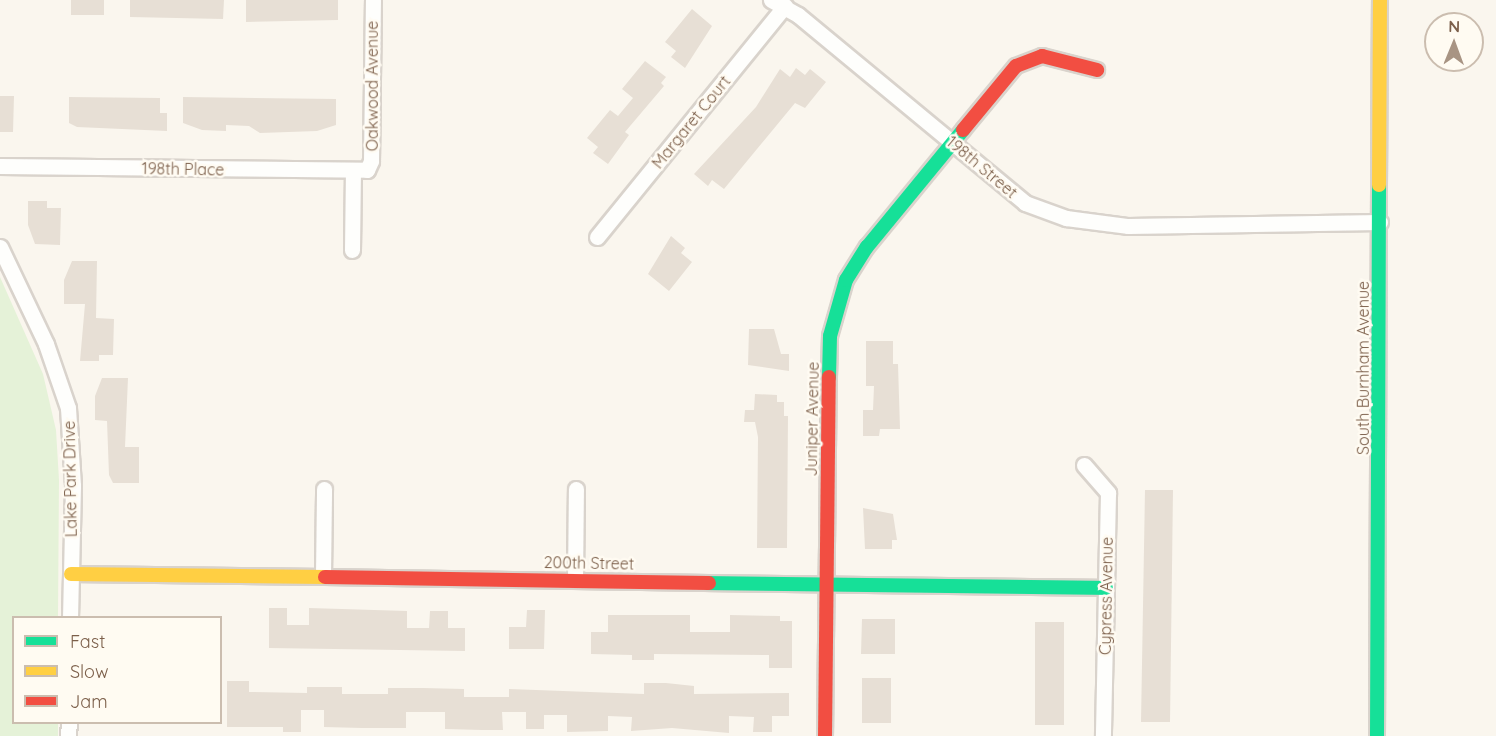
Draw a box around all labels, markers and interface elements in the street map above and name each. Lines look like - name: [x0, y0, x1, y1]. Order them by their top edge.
- north arrow: [1424, 12, 1484, 72]
- text: N: [1448, 16, 1460, 36]
- street label: Oakwood Avenue: [362, 21, 382, 151]
- street label: Margaret Court: [648, 72, 734, 172]
- street label: 198th Street: [943, 132, 1021, 202]
- street label: 198th Place: [142, 159, 224, 179]
- street label: South Burnham Avenue: [1353, 281, 1373, 455]
- street label: Juniper Avenue: [801, 361, 823, 477]
- street label: Lake Park Drive: [59, 421, 81, 537]
- street label: Cypress Avenue: [1095, 537, 1117, 655]
- street label: 200th Street: [544, 553, 634, 573]
- legend: [12, 616, 222, 724]
- text: Fast: [70, 630, 105, 653]
- text: Slow: [70, 660, 108, 683]
- text: Jam: [70, 690, 108, 713]

